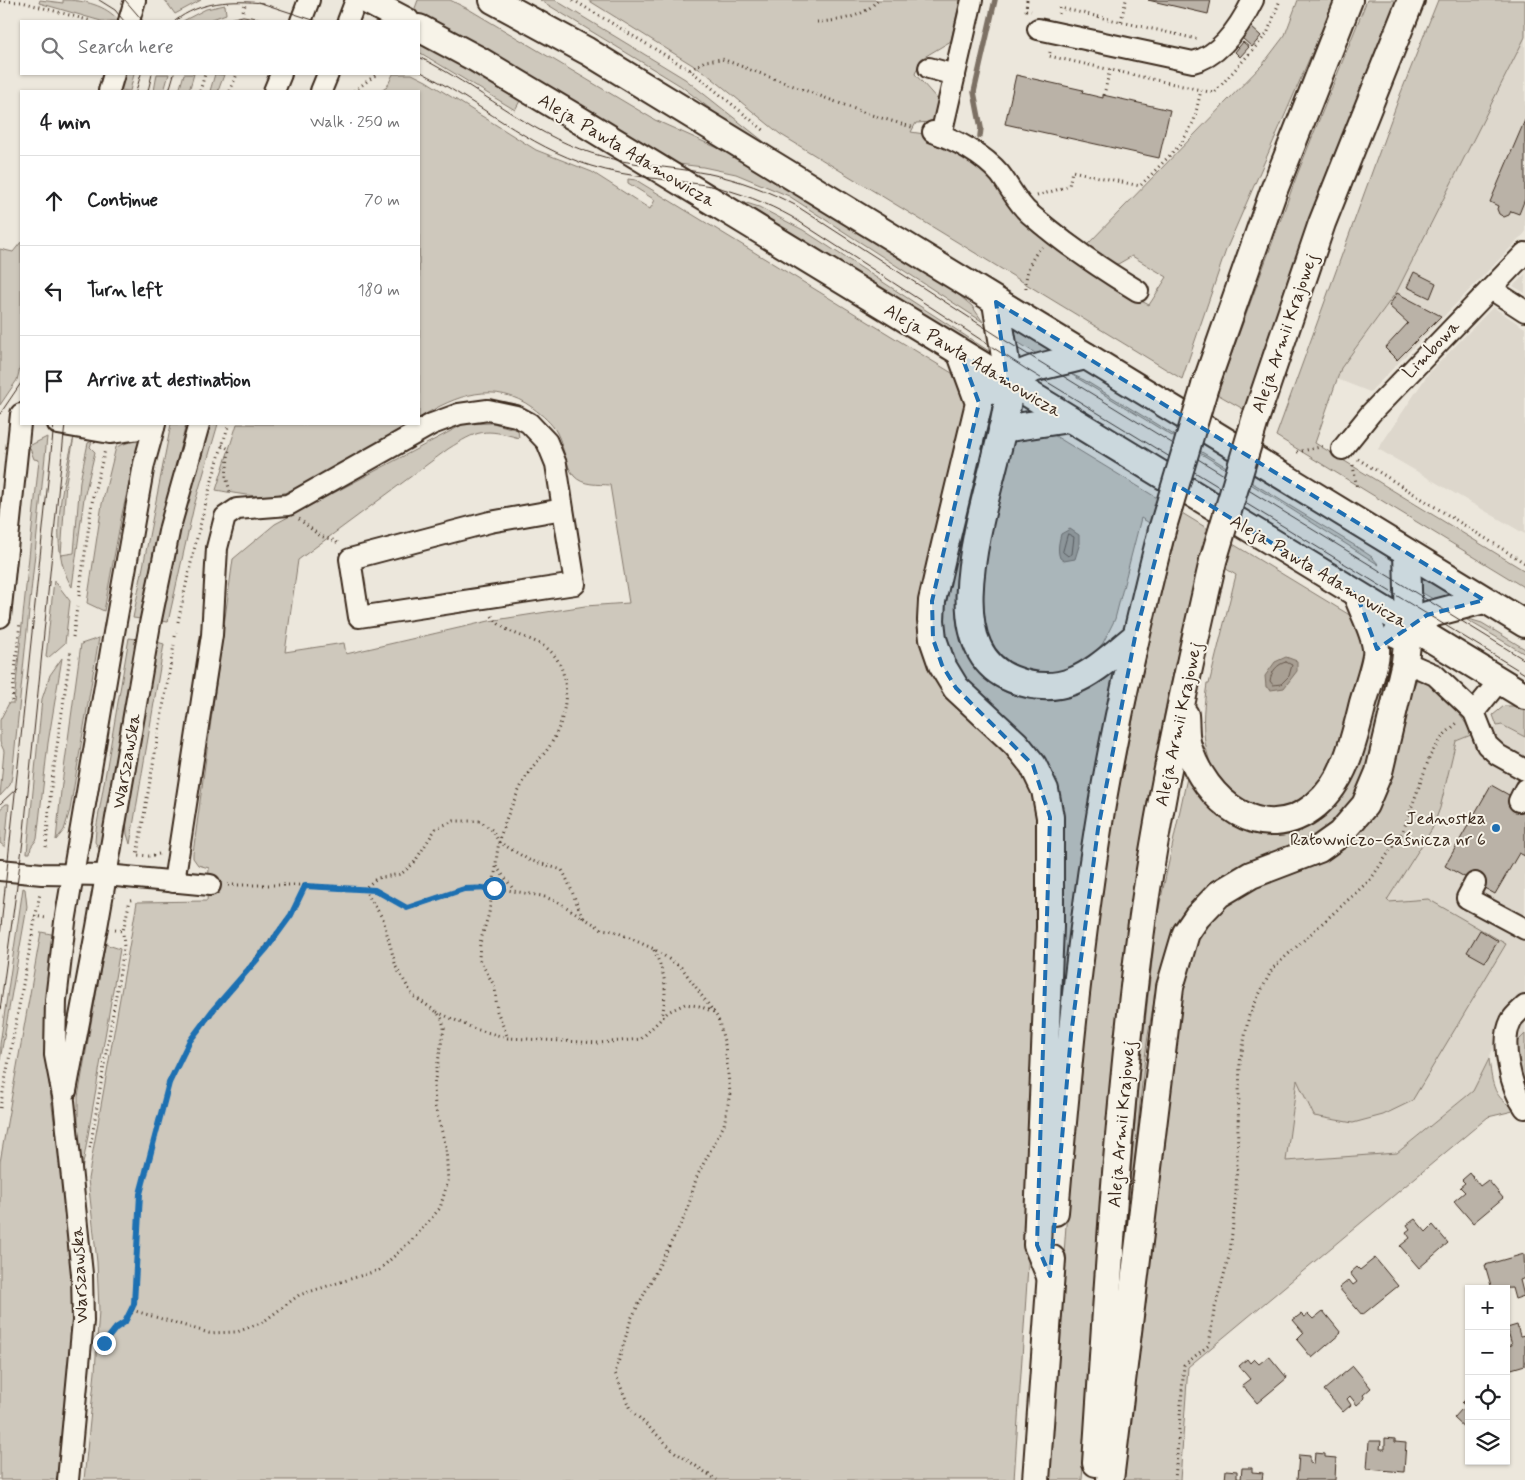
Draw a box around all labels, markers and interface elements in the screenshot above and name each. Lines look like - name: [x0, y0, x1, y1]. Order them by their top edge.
- search box: [20, 20, 420, 75]
- icon: search: [38, 34, 66, 62]
- text: Search here: [78, 35, 174, 60]
- street label: Aleja Pawła Adamowicza: [533, 88, 720, 213]
- text: 4 min: [40, 109, 91, 137]
- text: Walk · 250 m: [310, 112, 400, 133]
- icon: ahead: [40, 187, 68, 215]
- text: Continue: [87, 188, 158, 213]
- text: 70 m: [364, 190, 400, 211]
- street label: Aleja Armii Krajowej: [1246, 250, 1324, 416]
- icon: left: [40, 277, 68, 305]
- text: Turn left: [87, 278, 163, 303]
- text: 180 m: [357, 280, 400, 301]
- street label: Aleja Pawła Adamowicza: [879, 298, 1066, 423]
- street label: Limbowa: [1398, 315, 1466, 384]
- icon: arrive: [40, 367, 68, 395]
- text: Arrive at destination: [87, 368, 251, 393]
- street label: Aleja Pawła Adamowicza: [1225, 509, 1412, 634]
- street label: Aleja Armii Krajowej: [1150, 640, 1208, 809]
- street label: Warszawska: [107, 711, 147, 811]
- place label: Jednostka Ratowniczo-Gaśnicza nr 6: [1290, 807, 1486, 852]
- marker: Jednostka Ratowniczo-Gaśnicza nr 6: [1490, 822, 1502, 834]
- route start: [483, 877, 506, 900]
- street label: Aleja Armii Krajowej: [1103, 1040, 1141, 1209]
- street label: Warszawska: [65, 1226, 95, 1324]
- map controls: [1465, 1285, 1510, 1465]
- button: +: [1465, 1285, 1510, 1330]
- button: −: [1465, 1330, 1510, 1375]
- route end: [93, 1332, 116, 1355]
- button: locate: [1465, 1375, 1510, 1420]
- button: layers: [1465, 1420, 1510, 1465]

